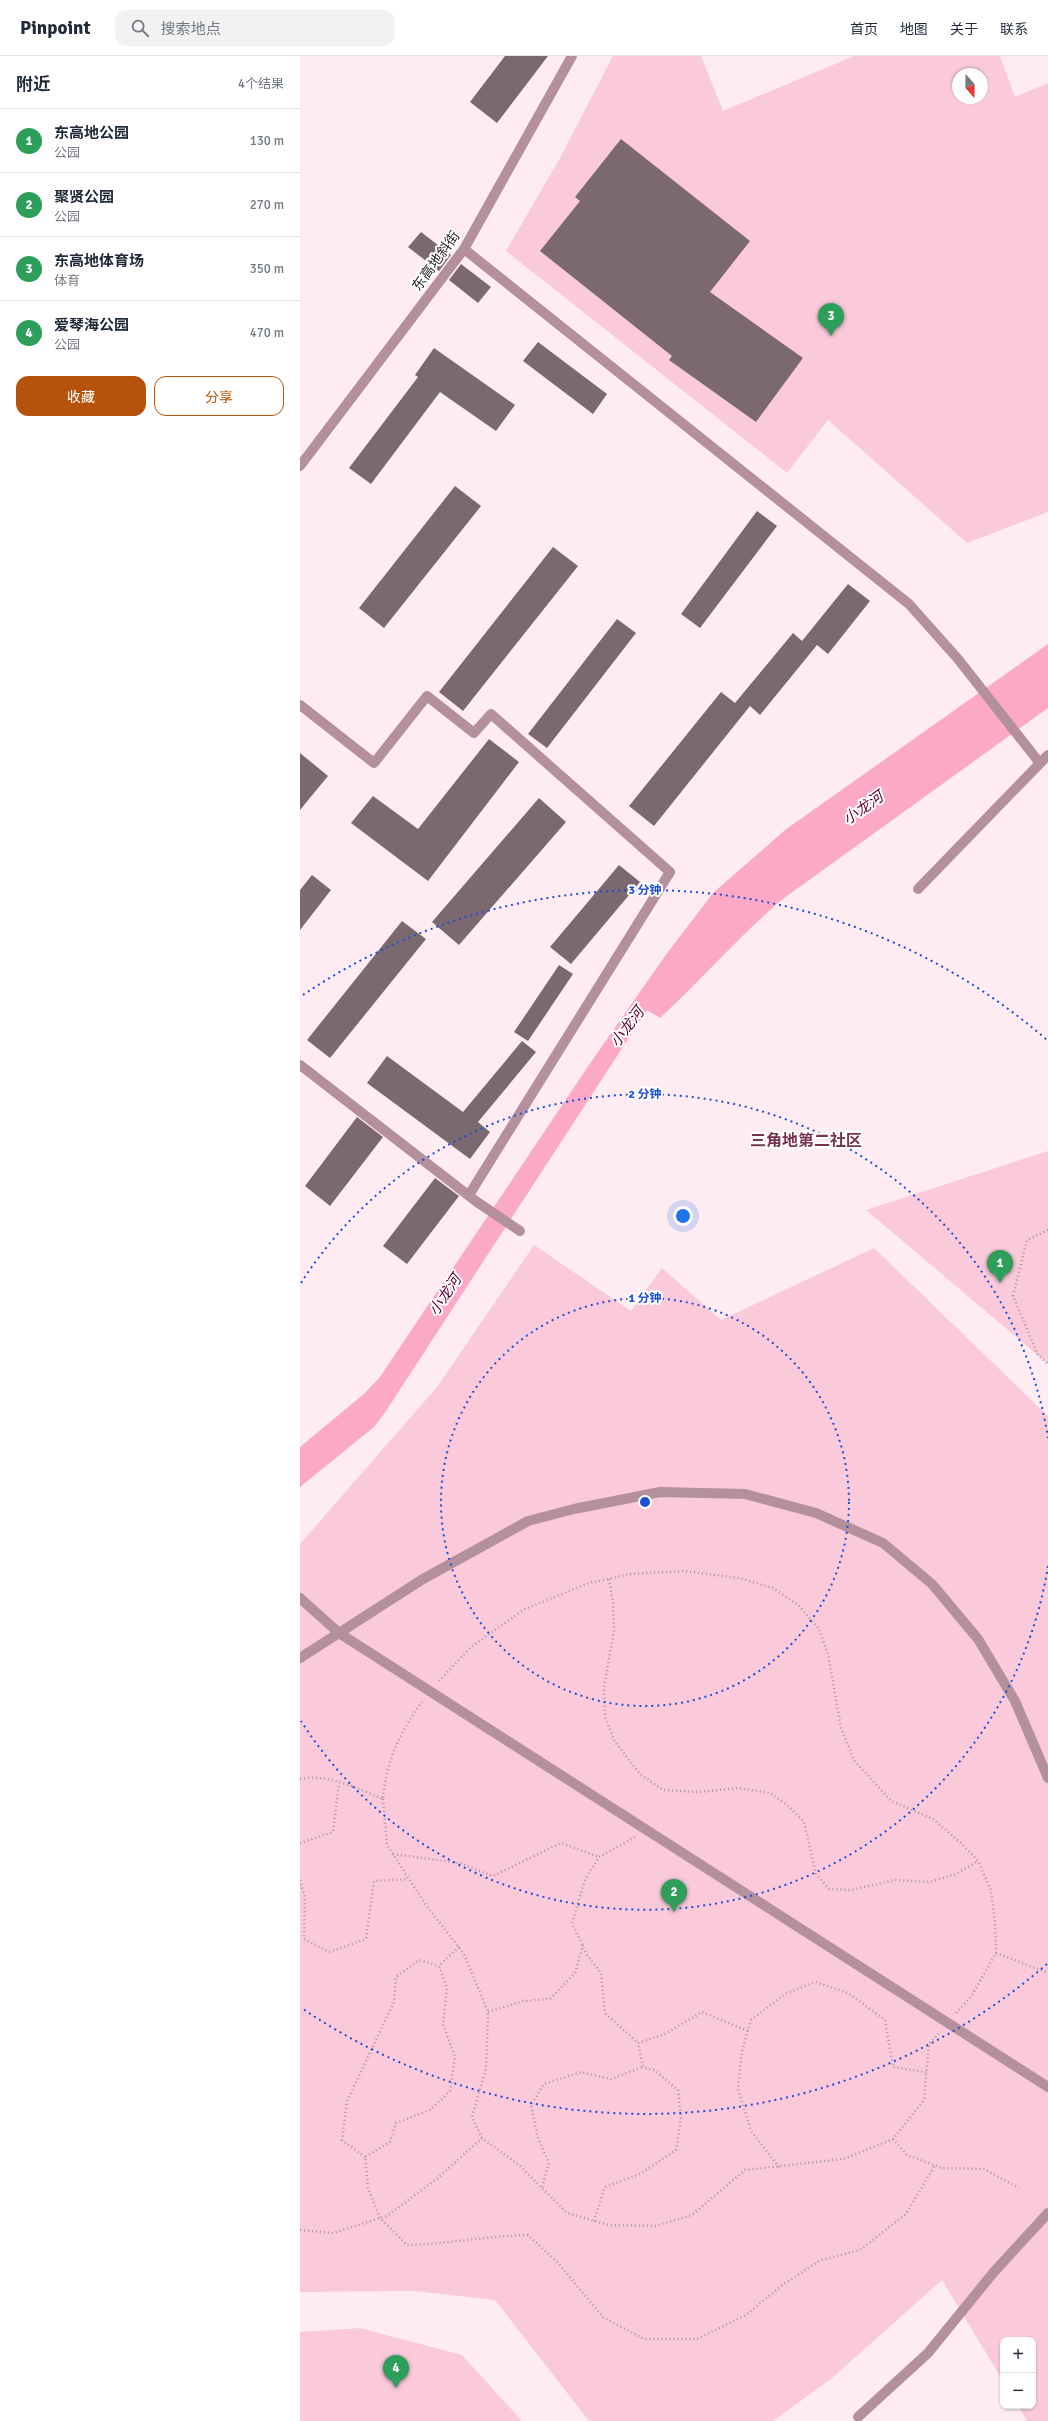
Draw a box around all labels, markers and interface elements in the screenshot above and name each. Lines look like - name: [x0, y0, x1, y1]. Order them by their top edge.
- search box: [115, 10, 395, 46]
- text: Pinpoint: [20, 16, 91, 40]
- icon: search: [129, 17, 151, 39]
- text: 搜索地点: [161, 20, 221, 38]
- text: 首页: [850, 21, 878, 38]
- text: 地图: [900, 21, 928, 38]
- text: 关于: [950, 21, 978, 38]
- text: 联系: [1000, 21, 1028, 38]
- north arrow: [952, 68, 988, 104]
- text: 附近: [16, 74, 50, 95]
- text: 4个结果: [238, 76, 284, 92]
- text: 东高地公园: [54, 124, 129, 142]
- text: 1: [25, 133, 33, 149]
- text: 130 m: [250, 133, 284, 149]
- text: 公园: [54, 145, 80, 161]
- text: 聚贤公园: [54, 188, 114, 206]
- text: 2: [25, 197, 33, 213]
- text: 270 m: [250, 197, 284, 213]
- text: 公园: [54, 209, 80, 225]
- street label: 东高地斜街: [409, 228, 463, 294]
- text: 东高地体育场: [54, 252, 144, 270]
- text: 3: [25, 261, 33, 277]
- text: 350 m: [250, 261, 284, 277]
- text: 体育: [54, 273, 80, 289]
- pin: 3: [818, 303, 844, 336]
- text: 爱琴海公园: [54, 316, 129, 334]
- text: 4: [25, 325, 33, 341]
- text: 470 m: [250, 325, 284, 341]
- text: 公园: [54, 337, 80, 353]
- button: 收藏: [16, 376, 146, 416]
- button: 分享: [154, 376, 284, 416]
- water label: 小龙河: [839, 786, 889, 828]
- text: 3 分钟: [628, 883, 662, 898]
- water label: 小龙河: [606, 1001, 650, 1050]
- text: 2 分钟: [628, 1087, 662, 1102]
- district label: 三角地第二社区: [750, 1131, 862, 1151]
- your location: [673, 1206, 693, 1226]
- pin: 1: [987, 1250, 1013, 1283]
- water label: 小龙河: [425, 1269, 467, 1319]
- text: 1 分钟: [628, 1291, 662, 1306]
- centre of rings: [638, 1495, 652, 1509]
- pin: 2: [661, 1879, 687, 1912]
- map controls: [1000, 2337, 1036, 2409]
- button: +: [1000, 2337, 1036, 2373]
- pin: 4: [383, 2355, 409, 2388]
- button: −: [1000, 2373, 1036, 2409]

